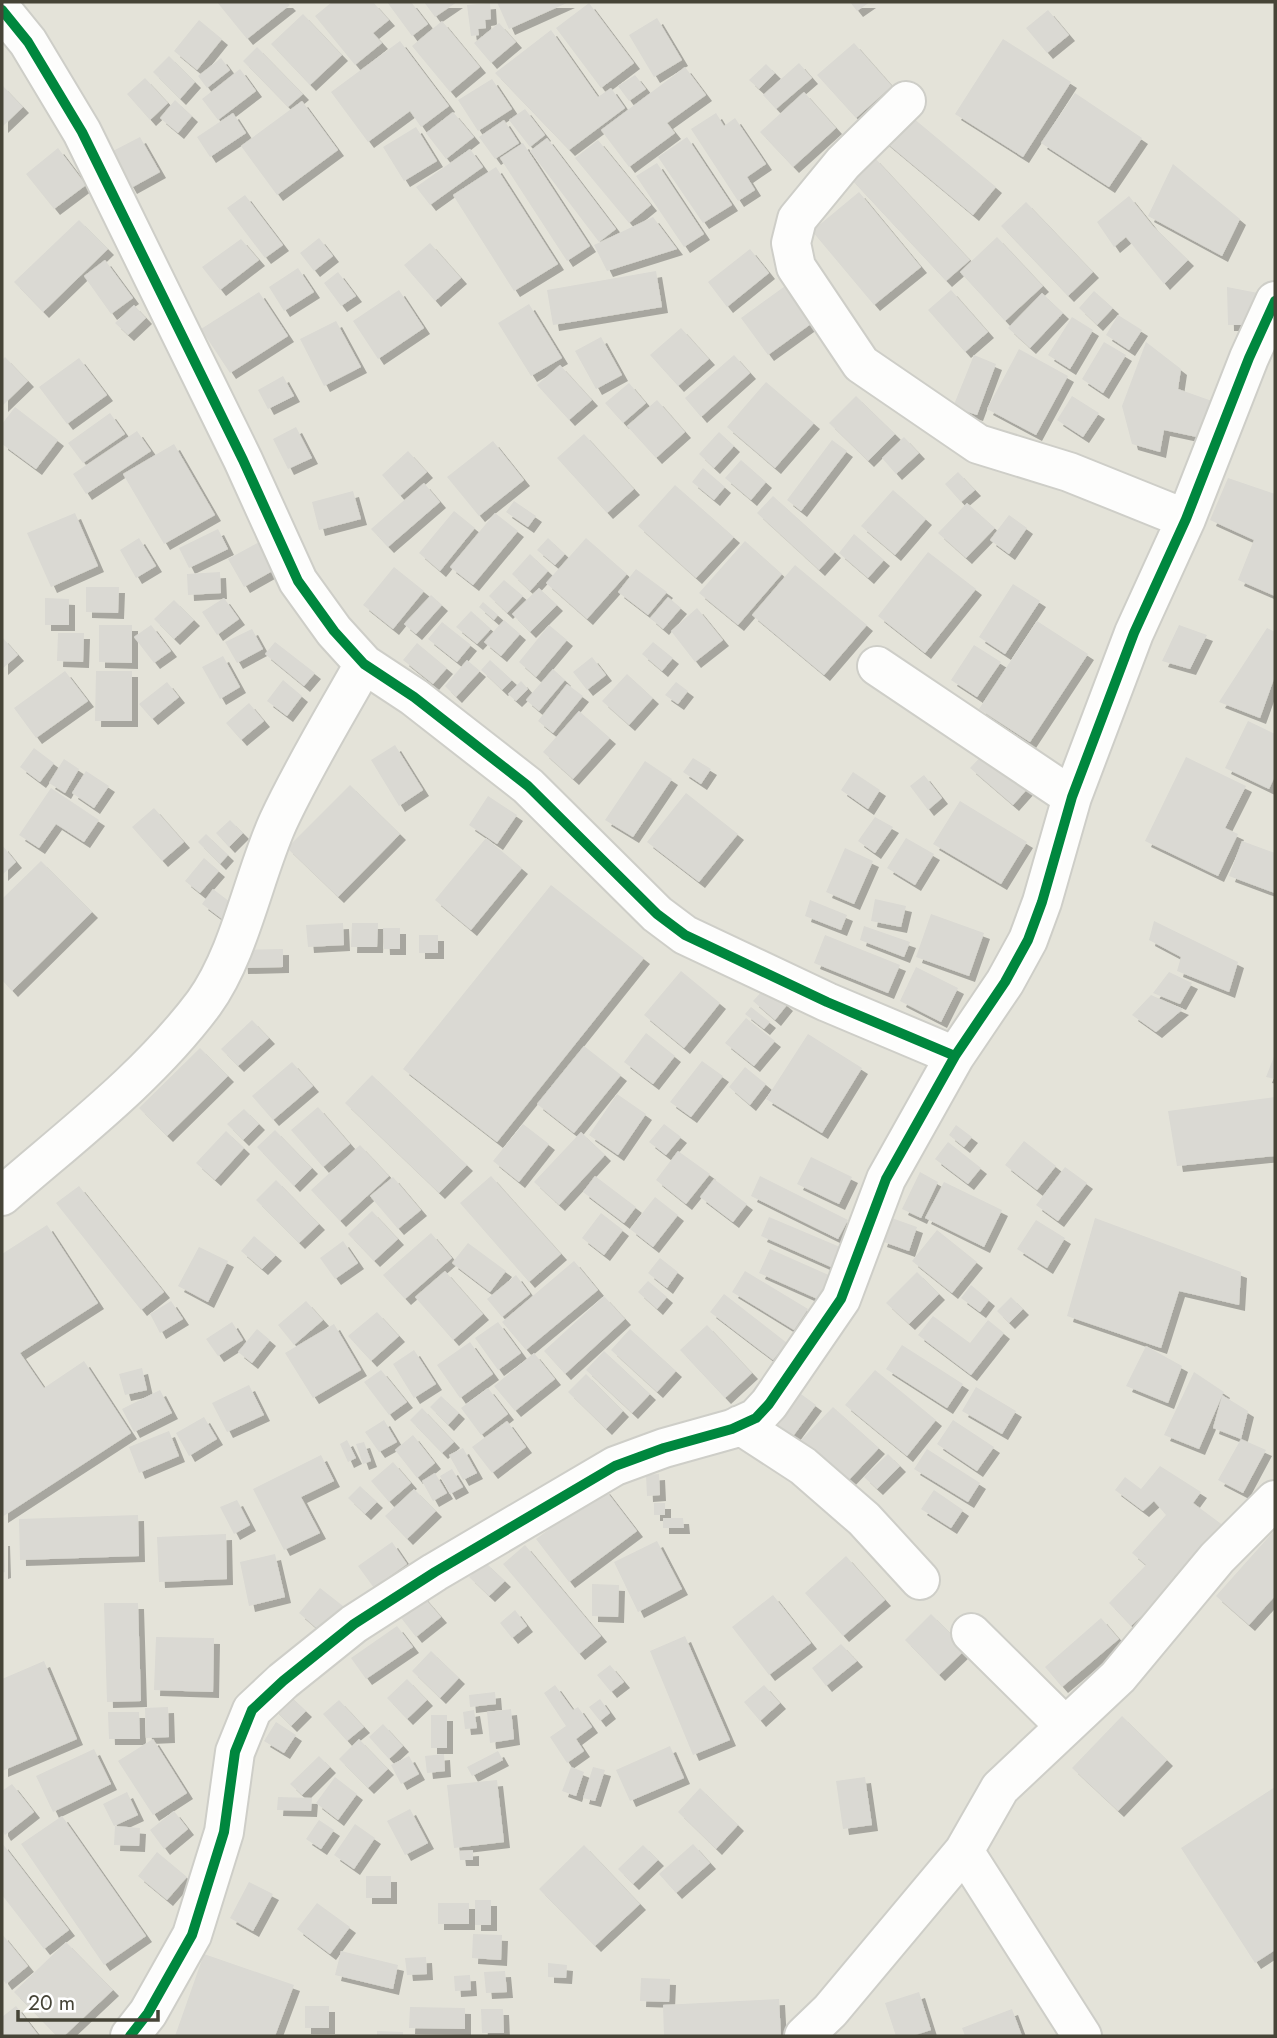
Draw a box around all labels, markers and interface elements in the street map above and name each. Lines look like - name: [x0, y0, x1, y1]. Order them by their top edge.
- scale bar: [18, 1979, 158, 2023]
- text: 20 m: [28, 1988, 75, 2018]

